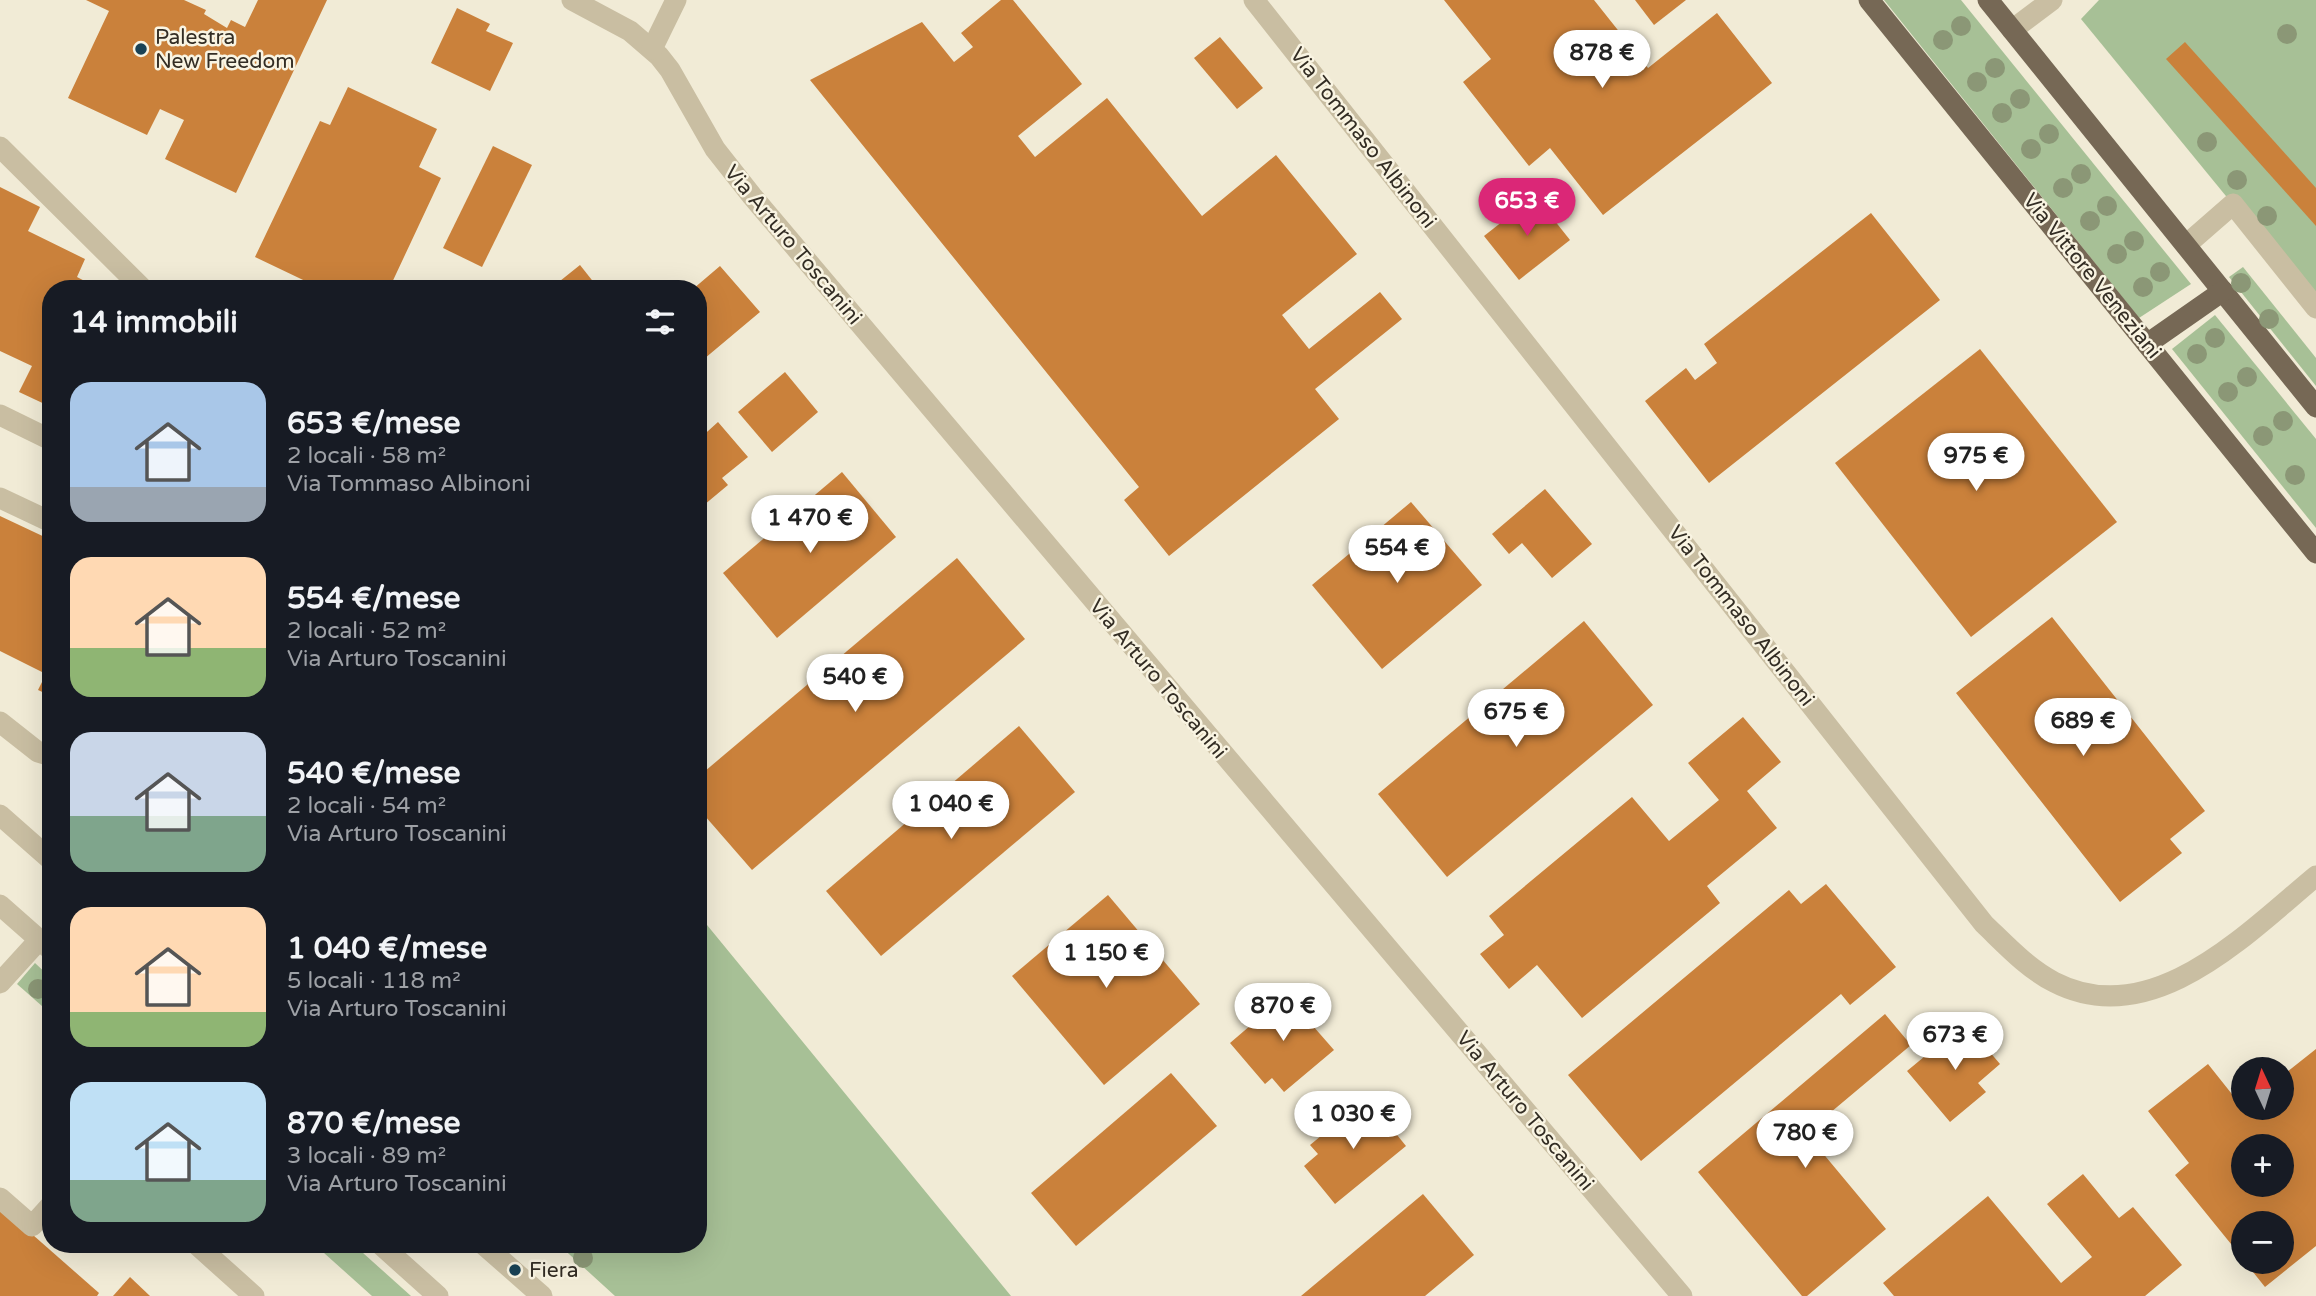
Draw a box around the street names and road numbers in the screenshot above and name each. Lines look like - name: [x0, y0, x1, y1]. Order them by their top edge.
- street label: Via Tommaso Albinoni: [1285, 43, 1441, 233]
- street label: Via Arturo Toscanini: [719, 160, 867, 330]
- street label: Via Vittore Veneziani: [2018, 188, 2166, 364]
- street label: Via Tommaso Albinoni: [1663, 521, 1819, 711]
- street label: Via Arturo Toscanini: [1084, 594, 1232, 764]
- street label: Via Arturo Toscanini: [1451, 1026, 1599, 1196]

